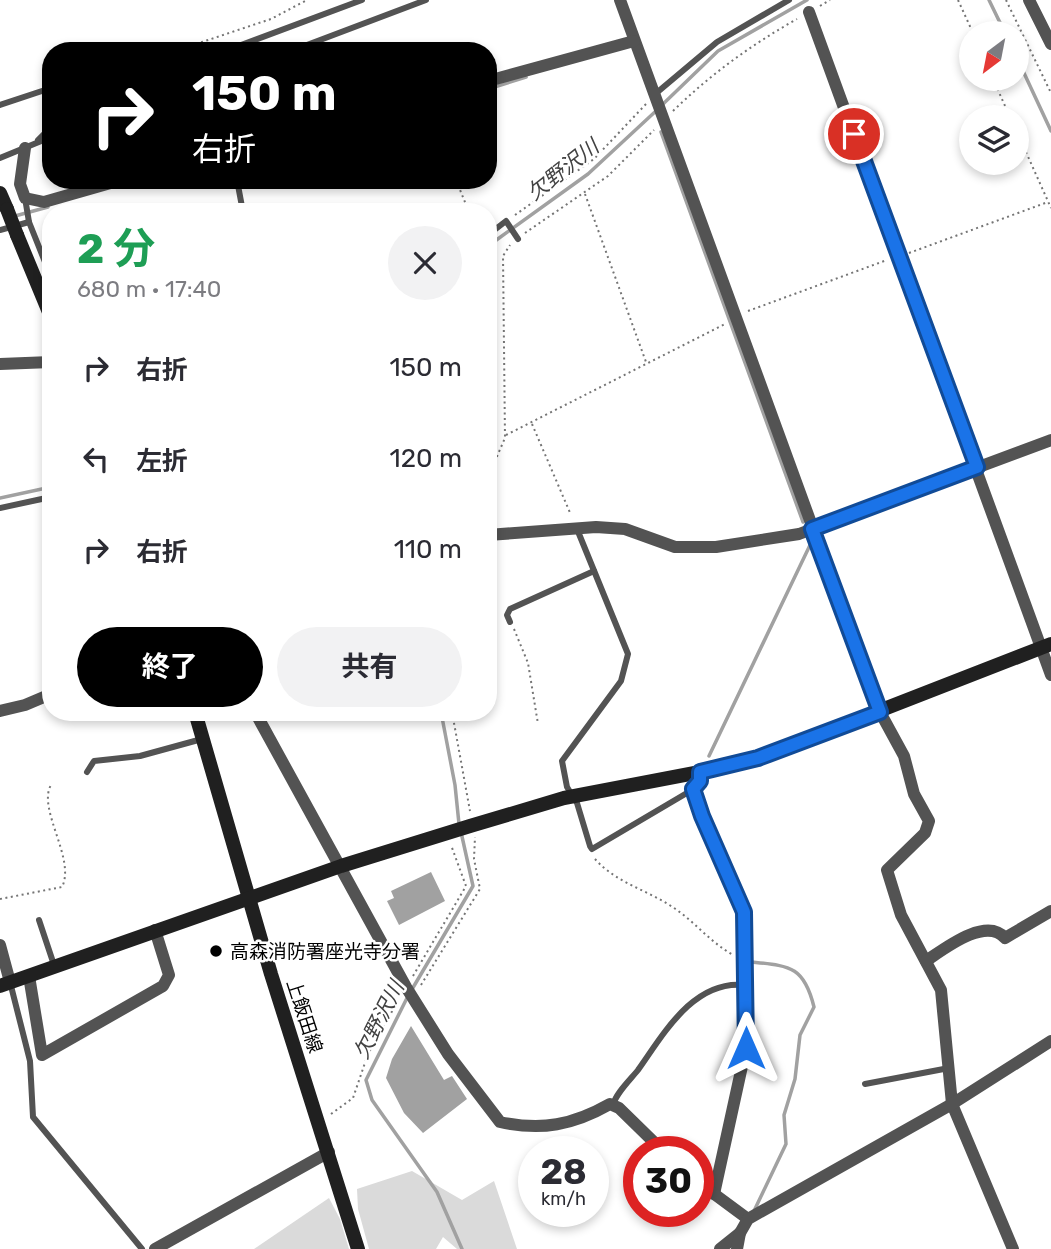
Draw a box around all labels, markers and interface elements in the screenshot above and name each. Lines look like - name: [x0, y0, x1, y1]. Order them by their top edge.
- north arrow: [959, 21, 1029, 91]
- map controls: [959, 21, 1029, 175]
- text: 150 m: [192, 64, 337, 122]
- icon: right: [77, 70, 168, 161]
- pin: [824, 104, 884, 164]
- button: layers: [959, 105, 1029, 175]
- icon: arrive: [835, 115, 873, 153]
- text: 右折: [192, 130, 256, 168]
- water label: 欠野沢川: [522, 133, 605, 205]
- text: 2 分: [77, 224, 155, 274]
- button: close: [388, 226, 462, 300]
- text: 680 m · 17:40: [77, 275, 221, 303]
- icon: right: [77, 349, 115, 387]
- text: 150 m: [389, 352, 462, 383]
- text: 右折: [136, 355, 188, 386]
- icon: left: [77, 440, 115, 478]
- text: 120 m: [390, 443, 462, 474]
- text: 左折: [136, 446, 188, 477]
- icon: right: [77, 531, 115, 569]
- text: 110 m: [394, 534, 462, 565]
- text: 右折: [136, 537, 188, 568]
- button: 終了: [77, 627, 263, 707]
- button: 共有: [277, 627, 462, 707]
- place label: 高森消防署座光寺分署: [230, 940, 420, 963]
- marker: 高森消防署座光寺分署: [208, 943, 224, 959]
- water label: 欠野沢川: [348, 975, 410, 1063]
- street label: 上飯田線: [282, 976, 327, 1056]
- position arrow: [709, 1011, 783, 1085]
- speed limit sign: 30: [623, 1136, 714, 1227]
- text: 28: [540, 1151, 587, 1193]
- text: km/h: [541, 1188, 586, 1210]

